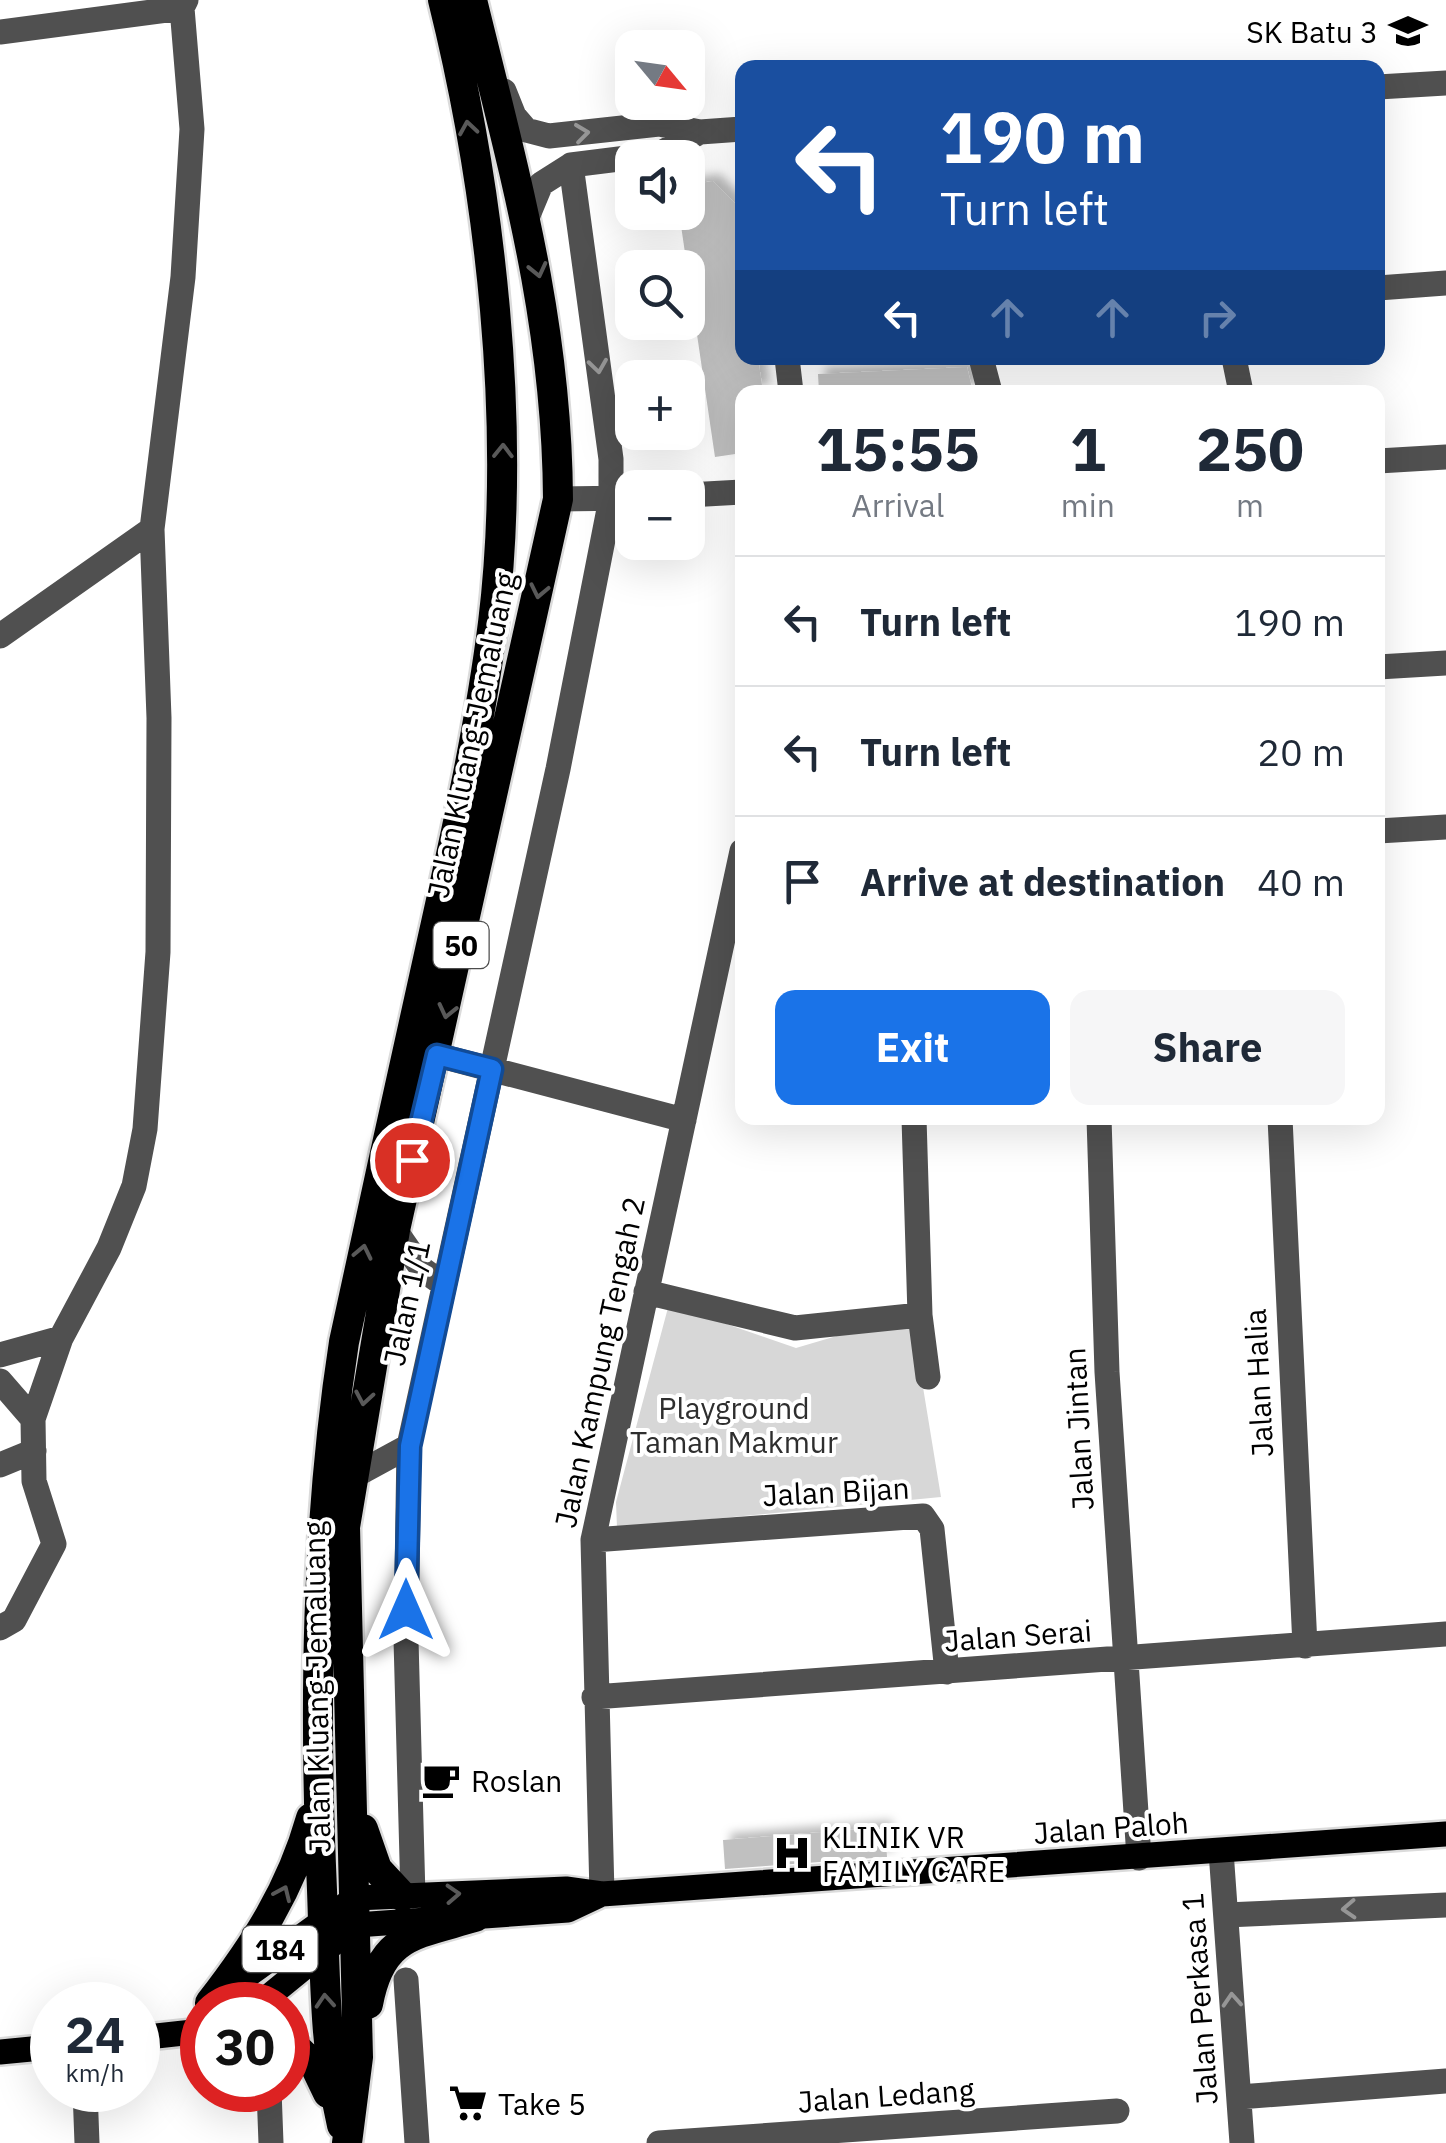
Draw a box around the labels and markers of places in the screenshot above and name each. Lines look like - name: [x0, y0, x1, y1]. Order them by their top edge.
- school or university icon: SK Batu 3: [1387, 10, 1429, 52]
- place label: SK Batu 3: [1246, 12, 1378, 51]
- pin: [370, 1118, 455, 1203]
- cafe icon: Roslan: [420, 1759, 462, 1801]
- place label: Roslan: [471, 1761, 562, 1800]
- place label: KLINIK VR FAMILY CARE: [822, 1817, 1005, 1890]
- hospital icon: KLINIK VR FAMILY CARE: [771, 1832, 813, 1874]
- supermarket icon: Take 5: [447, 2082, 489, 2124]
- place label: Take 5: [498, 2084, 586, 2123]

